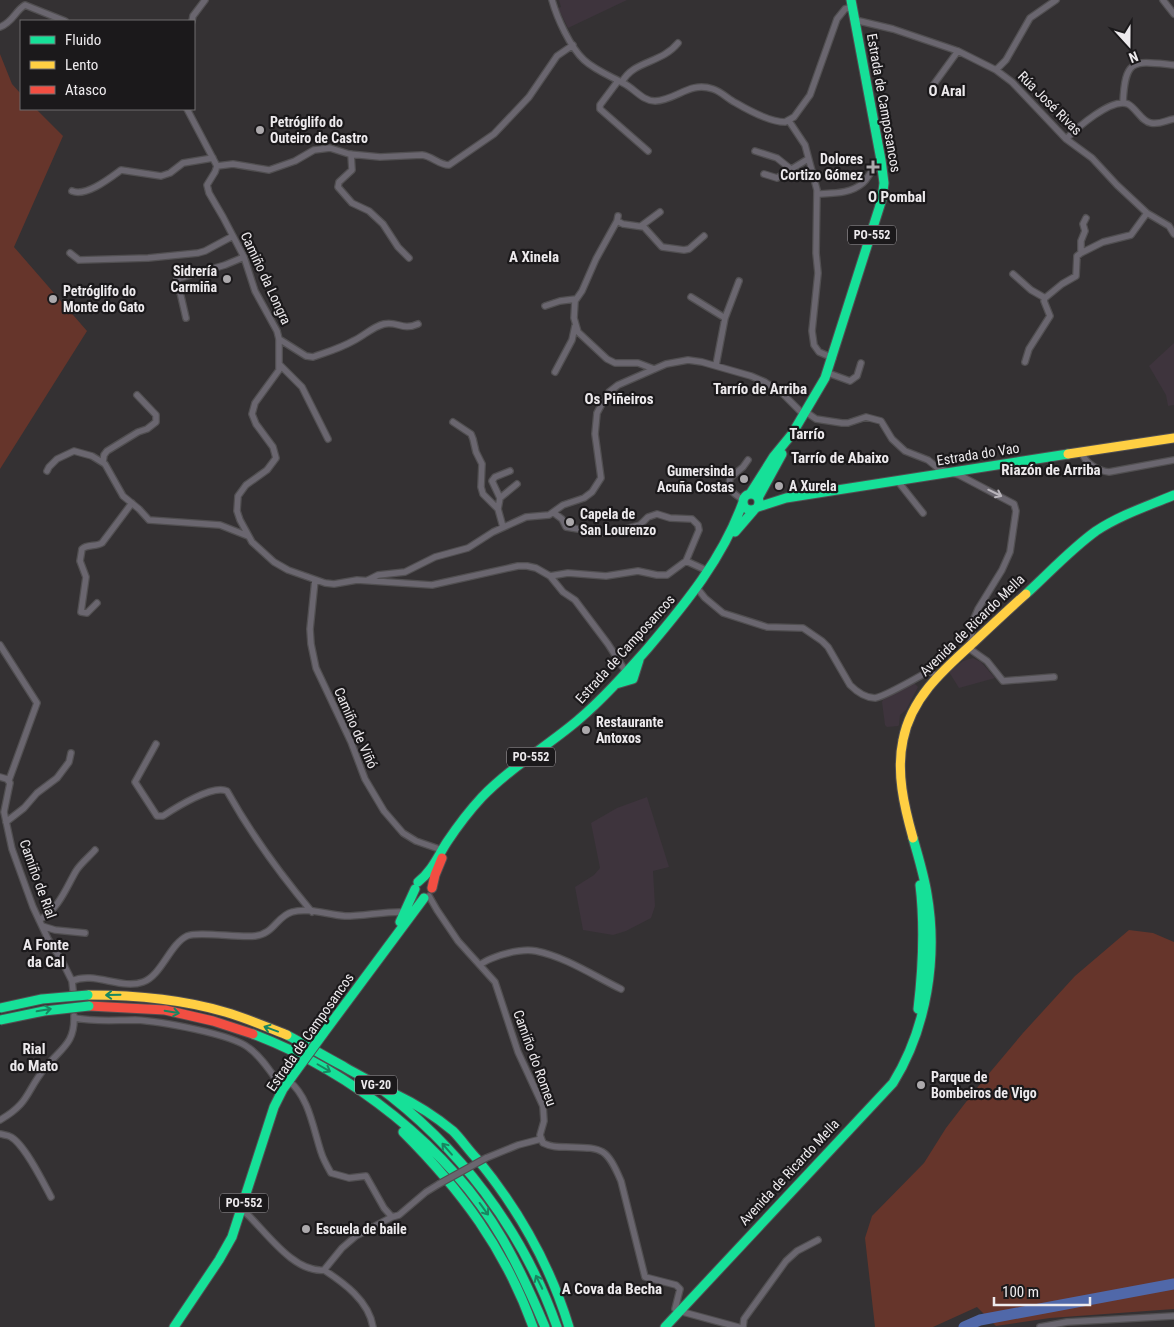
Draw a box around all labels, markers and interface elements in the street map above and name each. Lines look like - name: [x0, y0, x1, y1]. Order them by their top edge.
- legend: [20, 20, 195, 110]
- north arrow: [1104, 20, 1154, 70]
- text: Fluido: [65, 31, 101, 49]
- street label: Estrada de Camposancos: [864, 32, 904, 174]
- text: N: [1127, 48, 1141, 66]
- text: Lento: [65, 56, 98, 74]
- street label: Rúa José Rivas: [1015, 68, 1085, 138]
- text: Atasco: [65, 81, 106, 99]
- district label: O Aral: [928, 82, 966, 100]
- place label: Petróglifo do Outeiro de Castro: [270, 114, 368, 146]
- marker: Petróglifo do Outeiro de Castro: [254, 124, 266, 136]
- place label: Dolores Cortizo Gómez: [780, 151, 863, 183]
- marker: Dolores Cortizo Gómez: [867, 161, 879, 173]
- district label: O Pombal: [868, 188, 926, 206]
- road number: PO-552: [848, 226, 896, 244]
- street label: Camiño da Longra: [238, 229, 294, 327]
- district label: A Xinela: [509, 248, 559, 266]
- place label: Sidrería Carmiña: [170, 263, 217, 295]
- marker: Sidrería Carmiña: [221, 273, 233, 285]
- place label: Petróglifo do Monte do Gato: [63, 283, 145, 315]
- marker: Petróglifo do Monte do Gato: [47, 293, 59, 305]
- district label: Tarrío de Arriba: [713, 380, 807, 398]
- district label: Os Piñeiros: [585, 390, 654, 408]
- district label: Tarrío: [789, 425, 825, 443]
- street label: Estrada do Vao: [936, 440, 1020, 468]
- district label: Tarrío de Abaixo: [791, 449, 889, 467]
- district label: Riazón de Arriba: [1001, 461, 1101, 479]
- place label: Gumersinda Acuña Costas: [657, 463, 734, 495]
- marker: Gumersinda Acuña Costas: [738, 473, 750, 485]
- place label: A Xurela: [789, 478, 837, 494]
- marker: A Xurela: [773, 480, 785, 492]
- one-way arrow: [987, 489, 1002, 499]
- place label: Capela de San Lourenzo: [580, 506, 656, 538]
- marker: Capela de San Lourenzo: [564, 516, 576, 528]
- street label: Avenida de Ricardo Mella: [916, 571, 1028, 679]
- street label: Estrada de Camposancos: [572, 591, 678, 707]
- street label: Camiño de Viñó: [331, 685, 381, 771]
- place label: Restaurante Antoxos: [596, 714, 664, 746]
- marker: Restaurante Antoxos: [580, 724, 592, 736]
- road number: PO-552: [507, 748, 555, 766]
- street label: Camiño de Rial: [16, 837, 60, 921]
- district label: A Fonte da Cal: [23, 936, 69, 971]
- street label: Estrada de Camposancos: [263, 970, 357, 1094]
- one-way arrow: [105, 990, 122, 1000]
- one-way arrow: [36, 1005, 52, 1015]
- one-way arrow: [164, 1007, 180, 1017]
- street label: Camiño do Romeu: [510, 1008, 560, 1108]
- one-way arrow: [264, 1024, 279, 1033]
- district label: Rial do Mato: [10, 1040, 58, 1075]
- one-way arrow: [316, 1064, 330, 1074]
- place label: Parque de Bombeiros de Vigo: [931, 1069, 1037, 1101]
- road number: VG-20: [355, 1076, 397, 1094]
- marker: Parque de Bombeiros de Vigo: [915, 1079, 927, 1091]
- street label: Avenida de Ricardo Mella: [736, 1116, 842, 1228]
- one-way arrow: [441, 1142, 453, 1155]
- road number: PO-552: [220, 1194, 268, 1212]
- one-way arrow: [479, 1202, 489, 1216]
- place label: Escuela de baile: [316, 1221, 407, 1237]
- marker: Escuela de baile: [300, 1223, 312, 1235]
- one-way arrow: [534, 1274, 544, 1289]
- scale bar: [994, 1274, 1090, 1306]
- district label: A Cova da Becha: [562, 1280, 662, 1298]
- text: 100 m: [1002, 1283, 1039, 1301]

